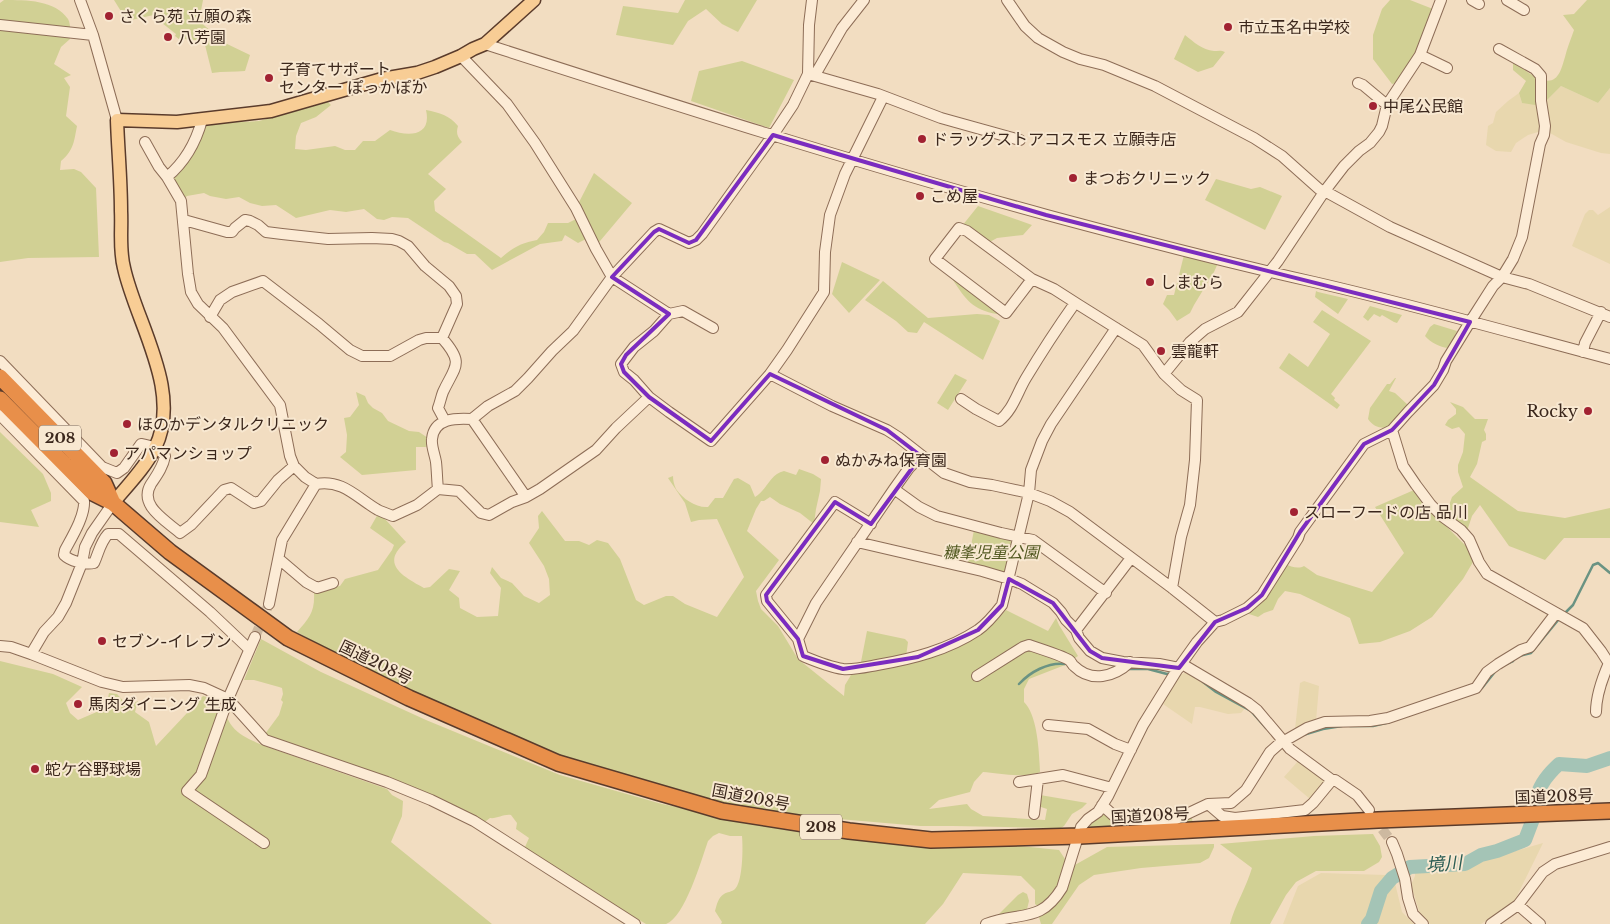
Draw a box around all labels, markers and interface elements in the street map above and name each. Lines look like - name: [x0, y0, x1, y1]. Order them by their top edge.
- place label: さくら苑 立願の森: [119, 6, 252, 26]
- marker: さくら苑 立願の森: [103, 10, 115, 22]
- place label: 市立玉名中学校: [1238, 17, 1350, 37]
- marker: 市立玉名中学校: [1222, 21, 1234, 33]
- place label: 八芳園: [178, 27, 226, 47]
- marker: 八芳園: [162, 31, 174, 43]
- place label: 子育てサポート センター ぽっかぽか: [279, 59, 428, 97]
- marker: 子育てサポート センター ぽっかぽか: [263, 72, 275, 84]
- place label: 中尾公民館: [1383, 96, 1463, 116]
- marker: 中尾公民館: [1367, 100, 1379, 112]
- place label: ドラッグストアコスモス 立願寺店: [932, 129, 1177, 149]
- marker: ドラッグストアコスモス 立願寺店: [916, 133, 928, 145]
- place label: まつおクリニック: [1083, 168, 1211, 188]
- marker: まつおクリニック: [1067, 172, 1079, 184]
- place label: こめ屋: [930, 186, 978, 206]
- marker: こめ屋: [914, 190, 926, 202]
- place label: しまむら: [1160, 272, 1224, 292]
- marker: しまむら: [1144, 276, 1156, 288]
- place label: 雲龍軒: [1171, 341, 1219, 361]
- marker: 雲龍軒: [1155, 345, 1167, 357]
- place label: Rocky: [1526, 401, 1579, 421]
- marker: Rocky: [1582, 405, 1594, 417]
- place label: ほのかデンタルクリニック: [137, 414, 329, 434]
- marker: ほのかデンタルクリニック: [121, 418, 133, 430]
- road number: 208: [39, 426, 81, 450]
- place label: アパマンショップ: [124, 443, 252, 463]
- marker: アパマンショップ: [108, 447, 120, 459]
- place label: ぬかみね保育園: [835, 450, 947, 470]
- marker: ぬかみね保育園: [819, 454, 831, 466]
- place label: スローフードの店 品川: [1304, 502, 1468, 522]
- marker: スローフードの店 品川: [1288, 506, 1300, 518]
- park label: 糠峯児童公園: [943, 542, 1041, 562]
- place label: セブン-イレブン: [112, 631, 231, 651]
- marker: セブン-イレブン: [96, 635, 108, 647]
- street label: 国道208号: [336, 636, 416, 688]
- place label: 馬肉ダイニング 生成: [88, 694, 237, 714]
- marker: 馬肉ダイニング 生成: [72, 698, 84, 710]
- place label: 蛇ケ谷野球場: [45, 759, 141, 779]
- marker: 蛇ケ谷野球場: [29, 763, 41, 775]
- street label: 国道208号: [710, 780, 792, 814]
- street label: 国道208号: [1514, 785, 1594, 807]
- street label: 国道208号: [1110, 803, 1190, 827]
- road number: 208: [800, 814, 842, 840]
- water label: 境川: [1425, 851, 1465, 877]

